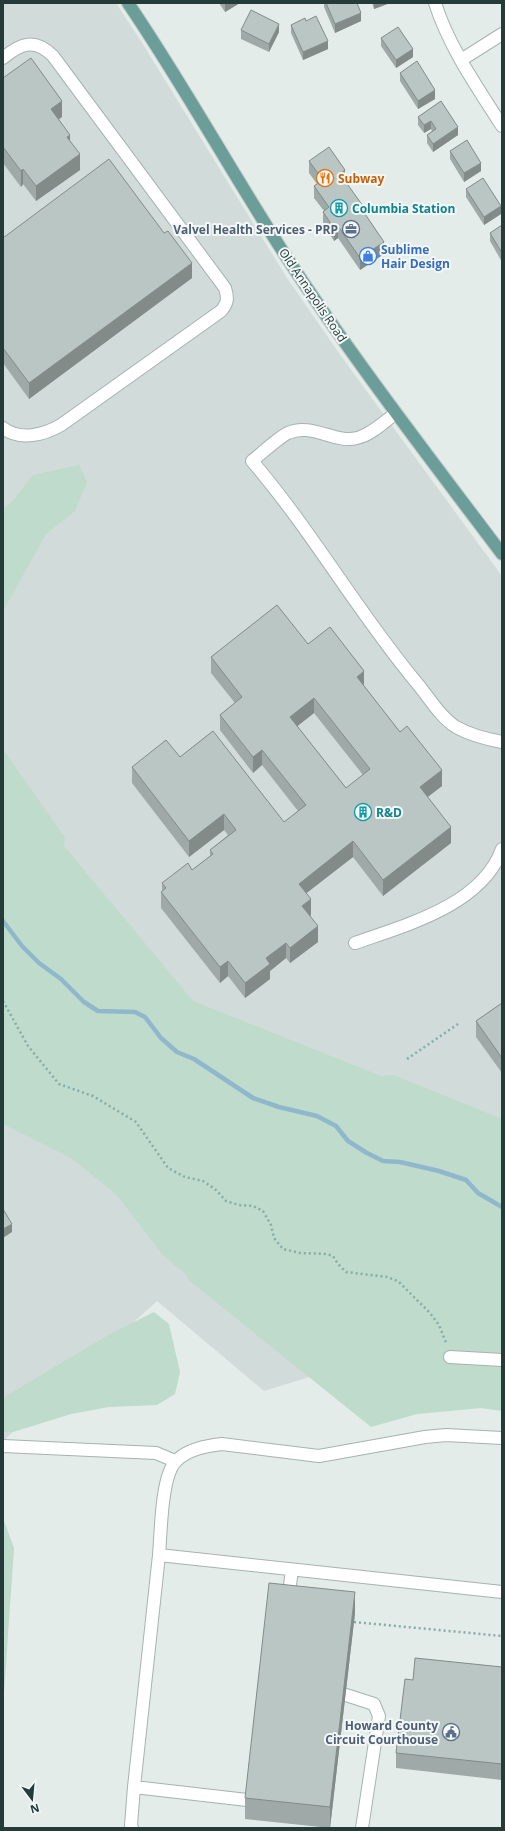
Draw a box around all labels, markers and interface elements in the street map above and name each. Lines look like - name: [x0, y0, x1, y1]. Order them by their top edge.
- restaurant icon: Subway: [315, 168, 335, 188]
- place label: Subway: [338, 170, 385, 187]
- building icon: Columbia Station: [329, 198, 349, 218]
- place label: Columbia Station: [352, 200, 455, 217]
- office icon: Valvel Health Services - PRP: [341, 219, 361, 239]
- place label: Valvel Health Services - PRP: [173, 221, 338, 238]
- place label: Sublime Hair Design: [381, 241, 450, 272]
- street label: Old Annapolis Road: [275, 245, 351, 345]
- shop icon: Sublime Hair Design: [358, 246, 378, 266]
- building icon: R&D: [353, 802, 373, 822]
- place label: R&D: [376, 804, 402, 821]
- place label: Howard County Circuit Courthouse: [325, 1717, 438, 1748]
- public building icon: Howard County Circuit Courthouse: [441, 1722, 461, 1742]
- north arrow: [12, 1779, 52, 1819]
- text: N: [29, 1801, 41, 1818]

